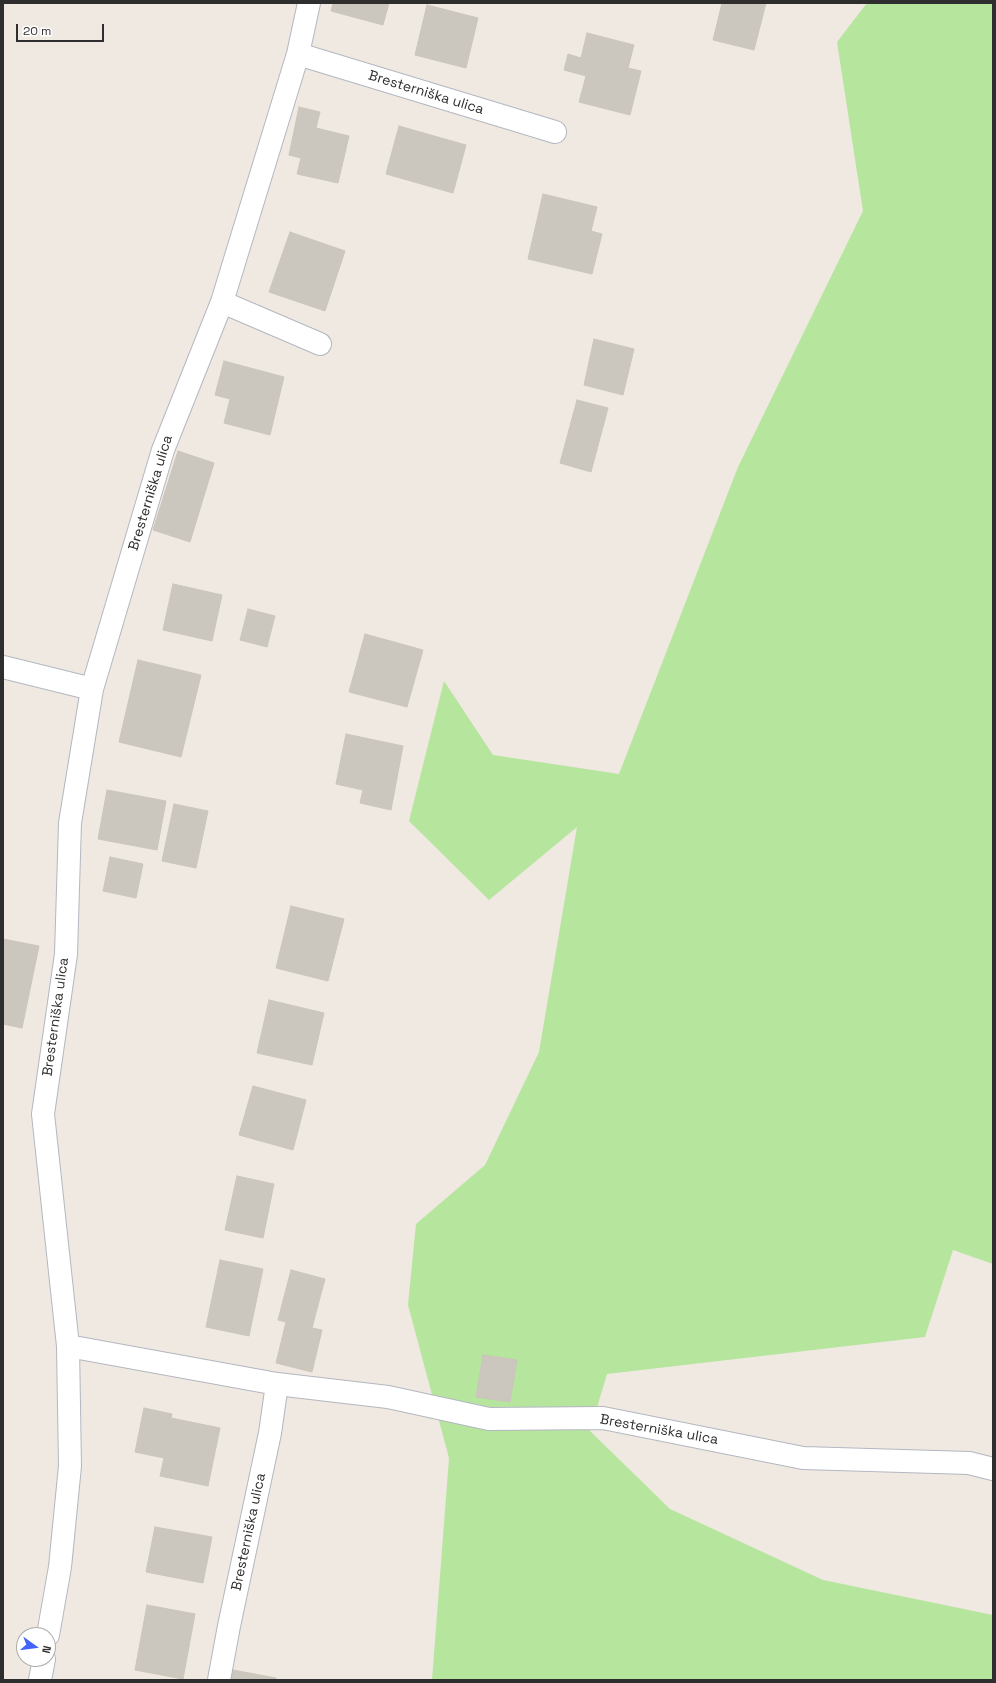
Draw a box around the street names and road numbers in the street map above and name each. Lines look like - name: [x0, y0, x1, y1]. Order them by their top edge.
- street label: Bresterniška ulica: [366, 67, 486, 119]
- street label: Bresterniška ulica: [125, 433, 177, 553]
- street label: Bresterniška ulica: [39, 957, 73, 1077]
- street label: Bresterniška ulica: [599, 1411, 719, 1449]
- street label: Bresterniška ulica: [228, 1472, 270, 1592]

